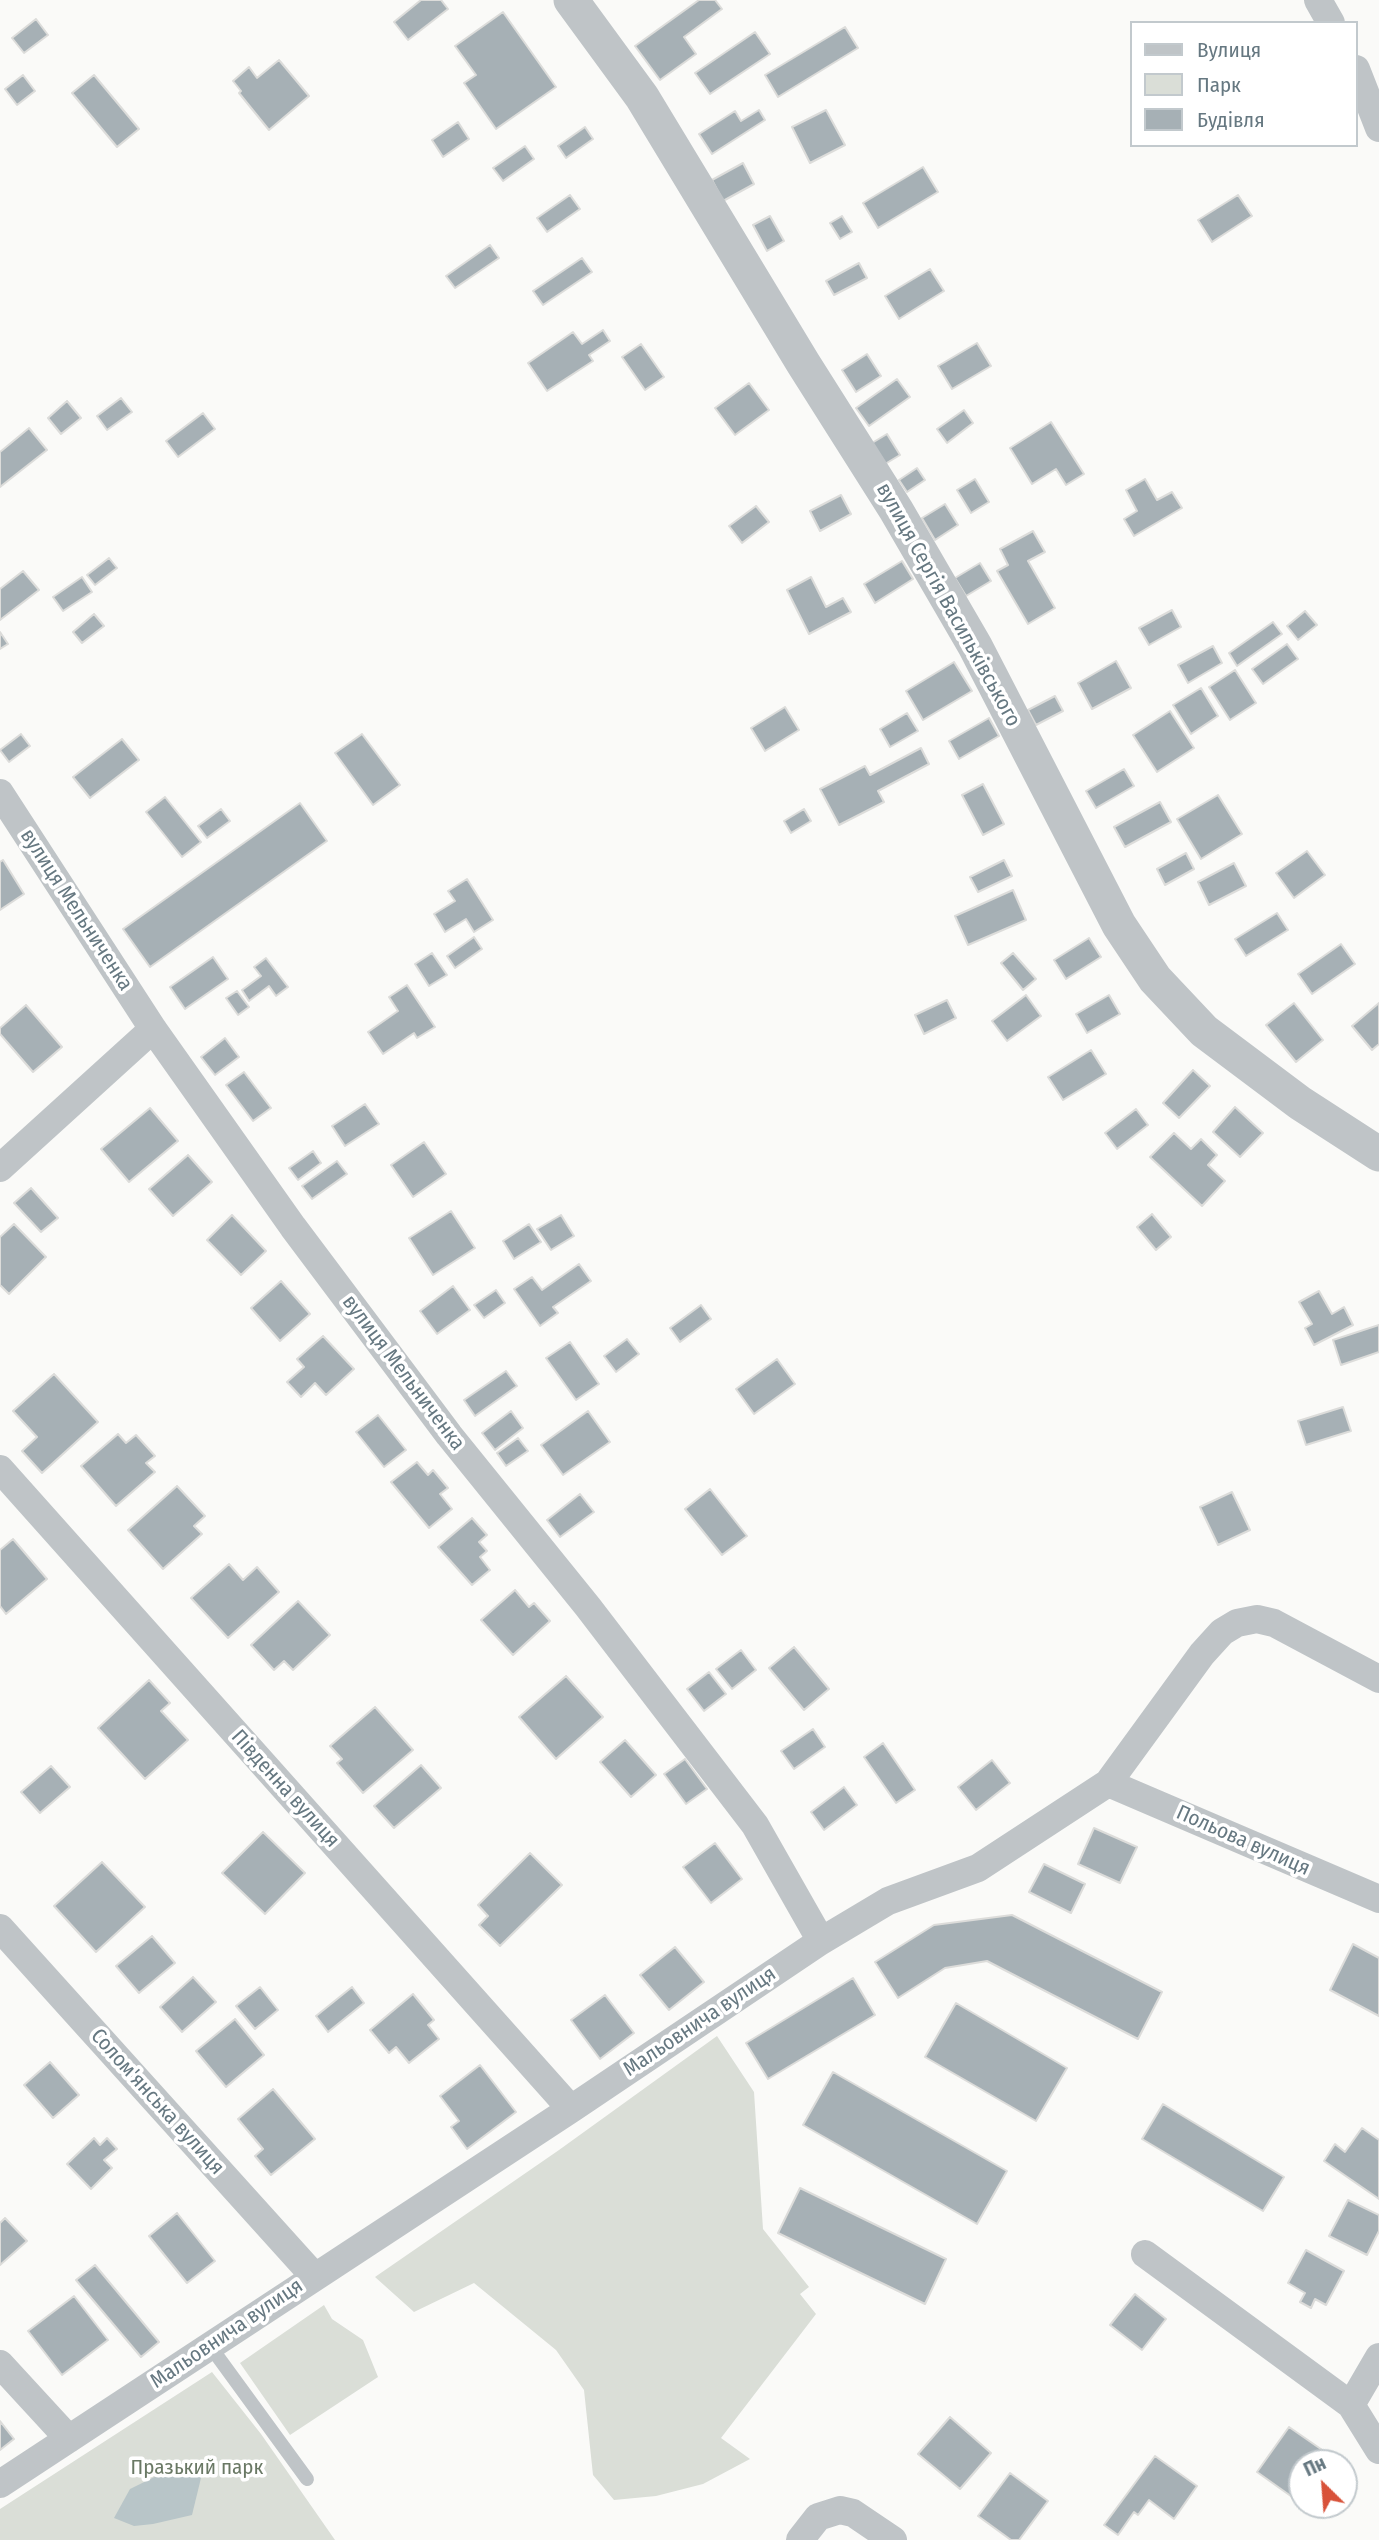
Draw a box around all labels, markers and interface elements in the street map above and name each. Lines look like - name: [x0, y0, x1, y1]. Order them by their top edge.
- legend: [1130, 21, 1358, 147]
- text: Вулиця: [1197, 37, 1261, 63]
- text: Парк: [1197, 72, 1241, 98]
- text: Будівля: [1197, 107, 1265, 133]
- street label: вулиця Сергія Васильківського: [870, 479, 1026, 731]
- street label: вулиця Мельниченка: [14, 824, 138, 996]
- street label: вулиця Мельниченка: [336, 1290, 470, 1456]
- street label: Південна вулиця: [225, 1725, 345, 1853]
- street label: Польова вулиця: [1172, 1800, 1314, 1882]
- street label: Мальовнича вулиця: [619, 1962, 781, 2082]
- street label: Солом'янська вулиця: [85, 2024, 229, 2180]
- street label: Мальовнича вулиця: [146, 2274, 308, 2394]
- north arrow: [1288, 2449, 1358, 2519]
- text: Пн: [1300, 2451, 1329, 2481]
- park label: Празький парк: [131, 2455, 263, 2481]

